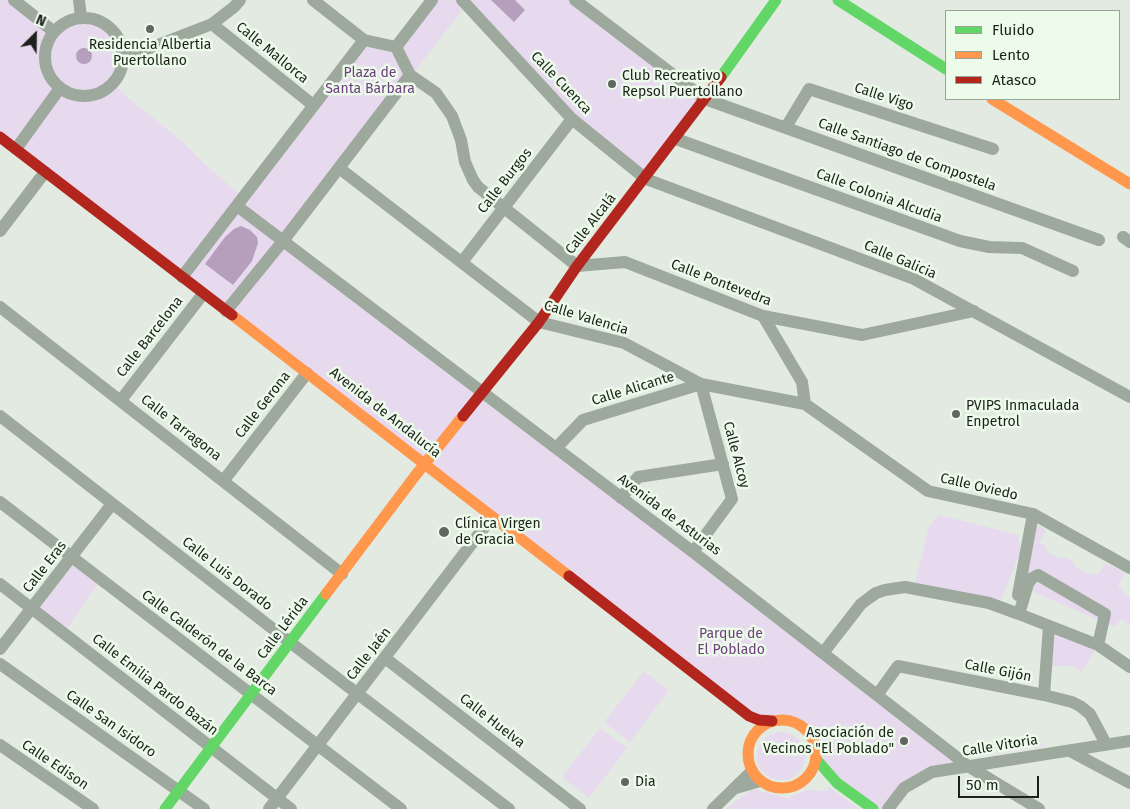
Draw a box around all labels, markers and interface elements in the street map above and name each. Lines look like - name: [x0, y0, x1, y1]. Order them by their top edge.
- north arrow: [10, 10, 60, 60]
- legend: [945, 10, 1120, 100]
- text: N: [33, 11, 49, 30]
- street label: Calle Mallorca: [232, 19, 312, 87]
- text: Fluido: [992, 21, 1034, 39]
- marker: Residencia Albertia Puertollano: [144, 23, 156, 35]
- place label: Residencia Albertia Puertollano: [89, 37, 211, 70]
- text: Lento: [992, 46, 1030, 64]
- street label: Calle Cuenca: [527, 48, 595, 118]
- park label: Plaza de Santa Bárbara: [325, 65, 415, 98]
- place label: Club Recreativo Repsol Puertollano: [622, 68, 743, 100]
- text: Atasco: [992, 71, 1037, 89]
- marker: Club Recreativo Repsol Puertollano: [606, 78, 618, 90]
- street label: Calle Vigo: [852, 79, 916, 115]
- street label: Calle Santiago de Compostela: [816, 115, 998, 195]
- street label: Calle Burgos: [474, 145, 536, 217]
- street label: Calle Colonia Alcudia: [814, 165, 944, 227]
- street label: Calle Alcalá: [562, 190, 620, 258]
- street label: Calle Galicia: [861, 237, 939, 283]
- street label: Calle Pontevedra: [668, 256, 774, 310]
- street label: Calle Barcelona: [113, 293, 187, 381]
- street label: Calle Valencia: [542, 297, 630, 339]
- street label: Avenida de Andalucía: [326, 364, 444, 462]
- street label: Calle Gerona: [232, 368, 294, 442]
- street label: Calle Alicante: [590, 368, 676, 410]
- street label: Calle Tarragona: [137, 391, 225, 465]
- place label: PVIPS Inmaculada Enpetrol: [966, 398, 1079, 431]
- marker: PVIPS Inmaculada Enpetrol: [950, 408, 962, 420]
- street label: Calle Alcoy: [719, 420, 753, 490]
- street label: Calle Oviedo: [938, 470, 1020, 504]
- street label: Avenida de Asturias: [614, 471, 724, 559]
- place label: Clínica Virgen de Gracia: [455, 516, 541, 548]
- marker: Clínica Virgen de Gracia: [437, 525, 451, 539]
- street label: Calle Luis Dorado: [178, 534, 276, 614]
- street label: Calle Eras: [20, 538, 70, 596]
- street label: Calle Calderón de la Barca: [138, 587, 280, 699]
- street label: Calle Lérida: [254, 593, 312, 663]
- street label: Calle Jaén: [343, 624, 395, 684]
- park label: Parque de El Poblado: [697, 626, 765, 658]
- street label: Calle Emilia Pardo Bazán: [89, 631, 221, 739]
- street label: Calle Gijón: [963, 656, 1033, 686]
- street label: Calle San Isidoro: [63, 687, 159, 761]
- street label: Calle Huelva: [456, 690, 528, 752]
- place label: Asociación de Vecinos "El Poblado": [763, 725, 894, 758]
- street label: Calle Vitoria: [961, 732, 1039, 760]
- marker: Asociación de Vecinos "El Poblado": [898, 735, 910, 747]
- street label: Calle Edison: [18, 736, 92, 794]
- scale bar: [960, 766, 1041, 798]
- place label: Dia: [635, 774, 656, 790]
- marker: Dia: [619, 776, 631, 788]
- text: 50 m: [966, 776, 999, 794]

